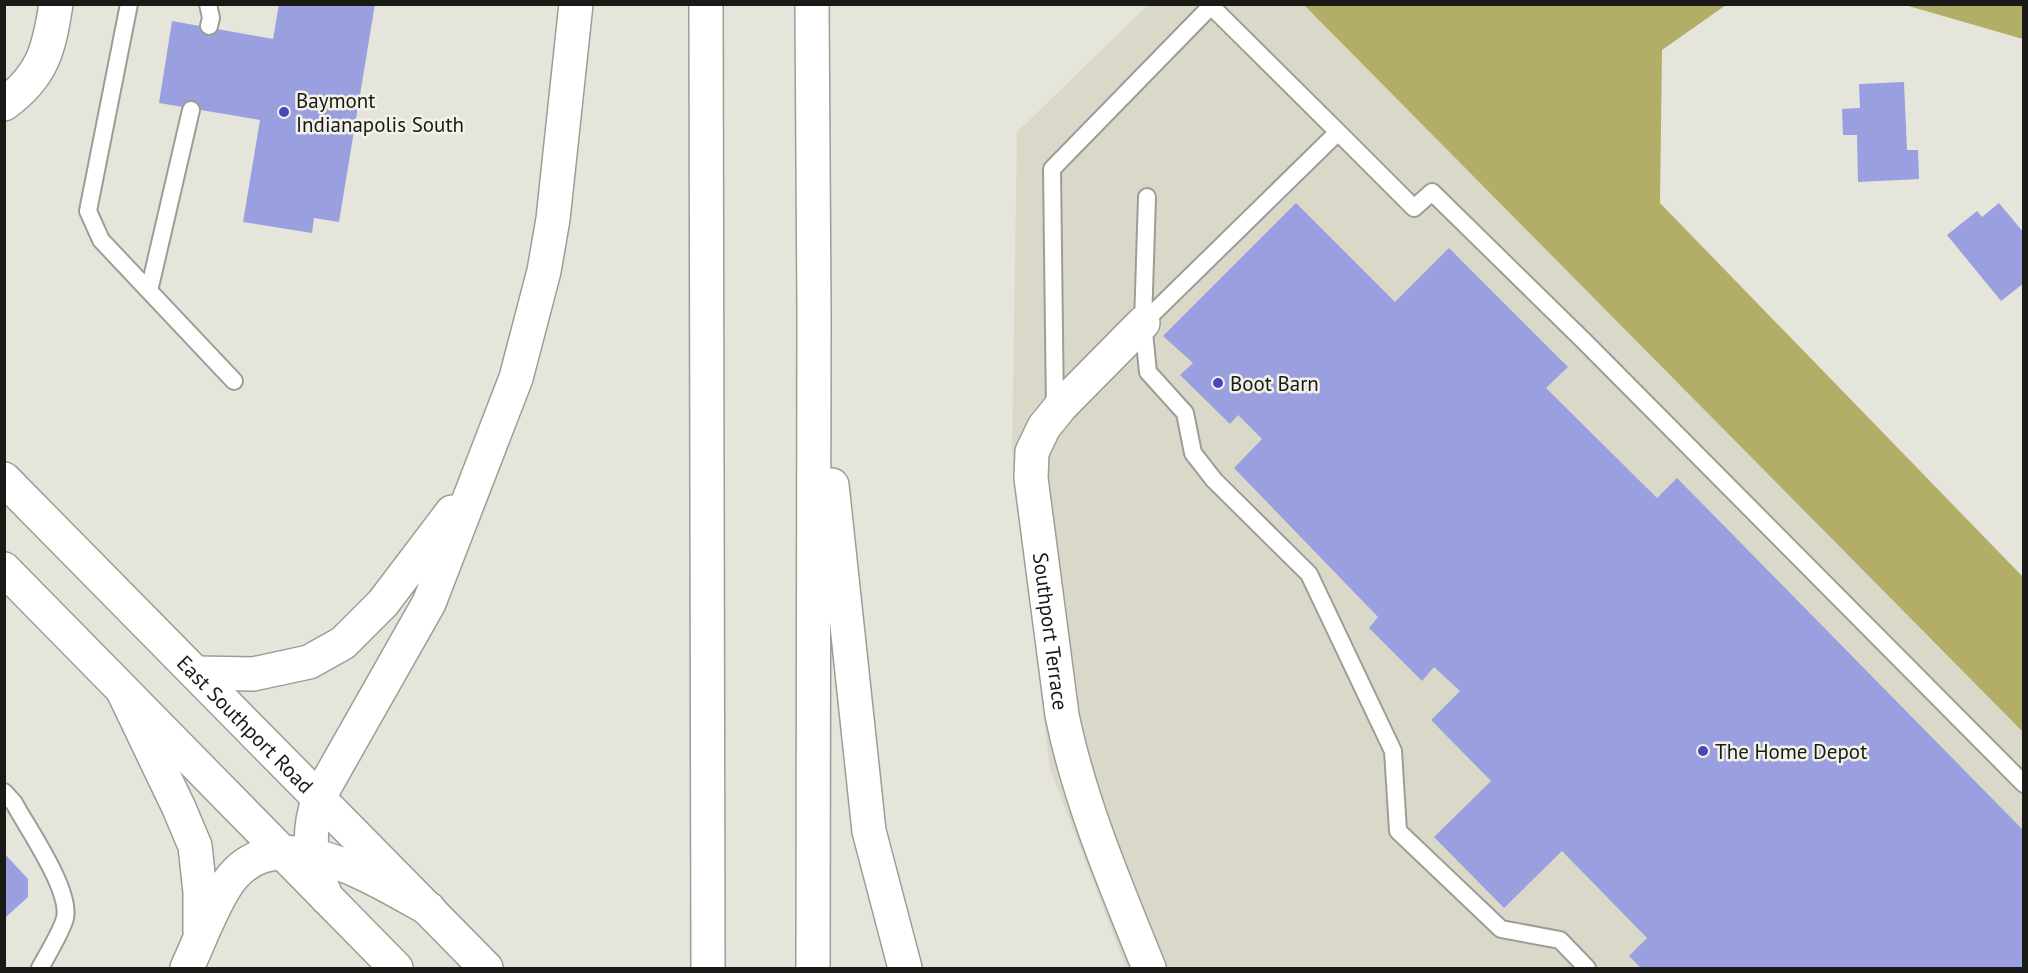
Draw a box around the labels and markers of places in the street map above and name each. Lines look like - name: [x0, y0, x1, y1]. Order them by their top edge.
- place label: Baymont Indianapolis South: [296, 87, 464, 138]
- marker: Baymont Indianapolis South: [277, 105, 291, 119]
- place label: Boot Barn: [1230, 370, 1319, 397]
- marker: Boot Barn: [1211, 376, 1225, 390]
- place label: The Home Depot: [1715, 738, 1867, 765]
- marker: The Home Depot: [1696, 744, 1710, 758]

